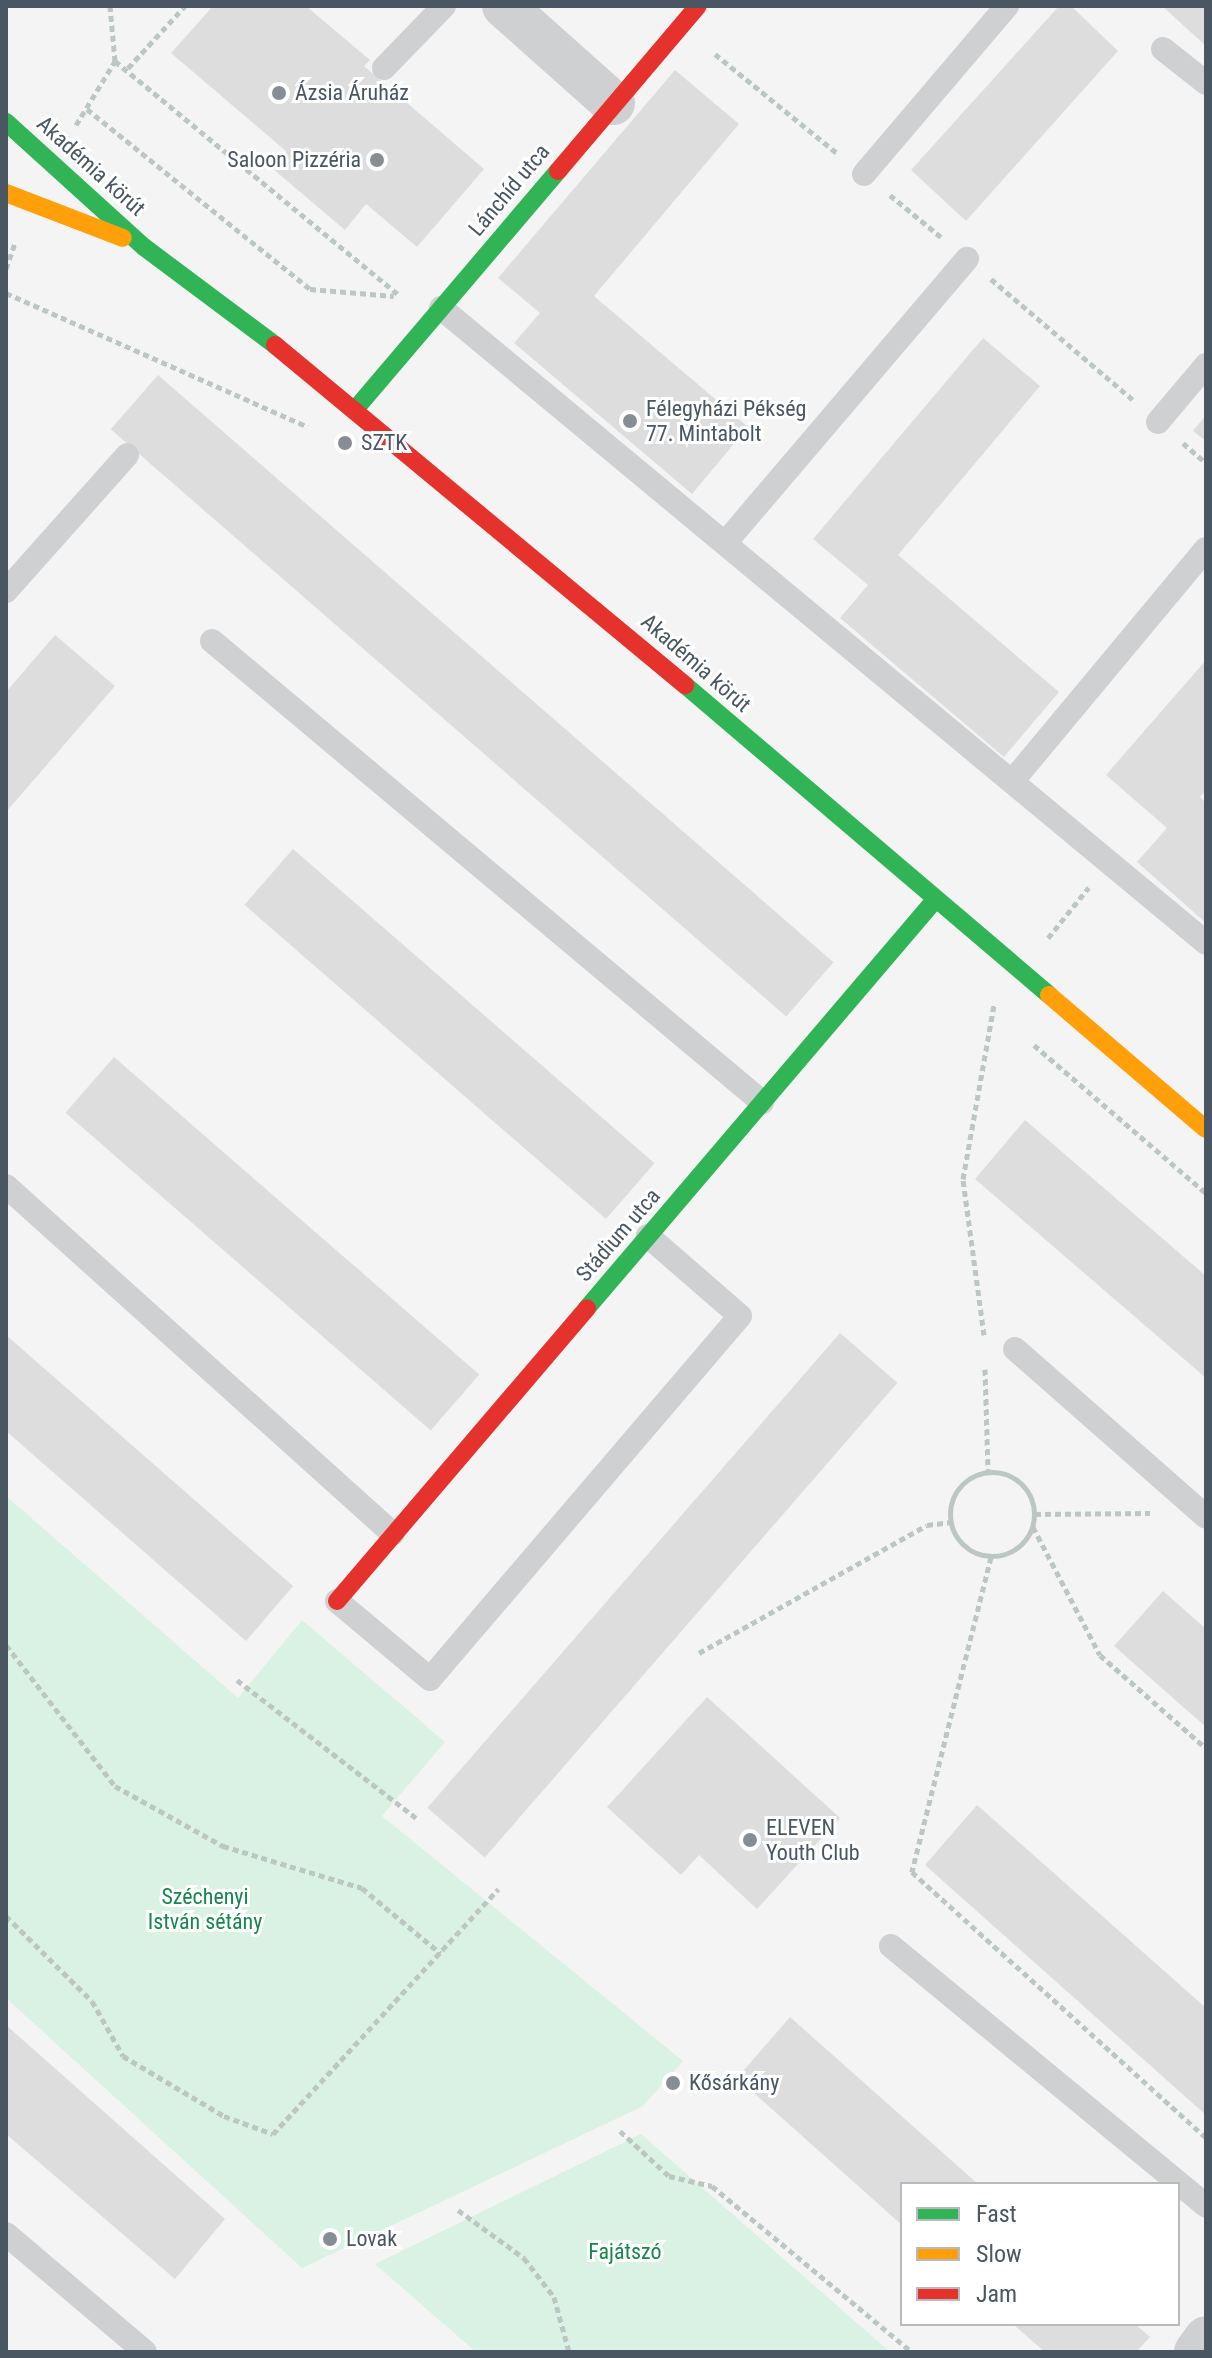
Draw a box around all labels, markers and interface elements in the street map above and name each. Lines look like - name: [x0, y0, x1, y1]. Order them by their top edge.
- place label: Ázsia Áruház: [295, 80, 409, 106]
- marker: Ázsia Áruház: [270, 84, 288, 102]
- street label: Akadémia körút: [31, 111, 151, 221]
- street label: Lánchíd utca: [463, 139, 555, 241]
- place label: Saloon Pizzéria: [227, 147, 361, 173]
- marker: Saloon Pizzéria: [368, 151, 386, 169]
- place label: Félegyházi Pékség 77. Mintabolt: [646, 395, 806, 446]
- marker: Félegyházi Pékség 77. Mintabolt: [621, 412, 639, 430]
- place label: SZTK: [361, 430, 407, 456]
- marker: SZTK: [336, 434, 354, 452]
- street label: Akadémia körút: [636, 608, 756, 718]
- street label: Stádium utca: [570, 1183, 666, 1287]
- place label: ELEVEN Youth Club: [766, 1814, 860, 1866]
- marker: ELEVEN Youth Club: [741, 1831, 759, 1849]
- park label: Széchenyi István sétány: [148, 1883, 262, 1934]
- place label: Kősárkány: [689, 2070, 779, 2096]
- marker: Kősárkány: [664, 2074, 682, 2092]
- legend: [900, 2182, 1180, 2326]
- text: Fast: [976, 2200, 1017, 2228]
- place label: Lovak: [346, 2226, 397, 2252]
- marker: Lovak: [321, 2230, 339, 2248]
- park label: Fajátszó: [588, 2239, 662, 2265]
- text: Slow: [976, 2240, 1022, 2268]
- text: Jam: [976, 2280, 1017, 2308]

